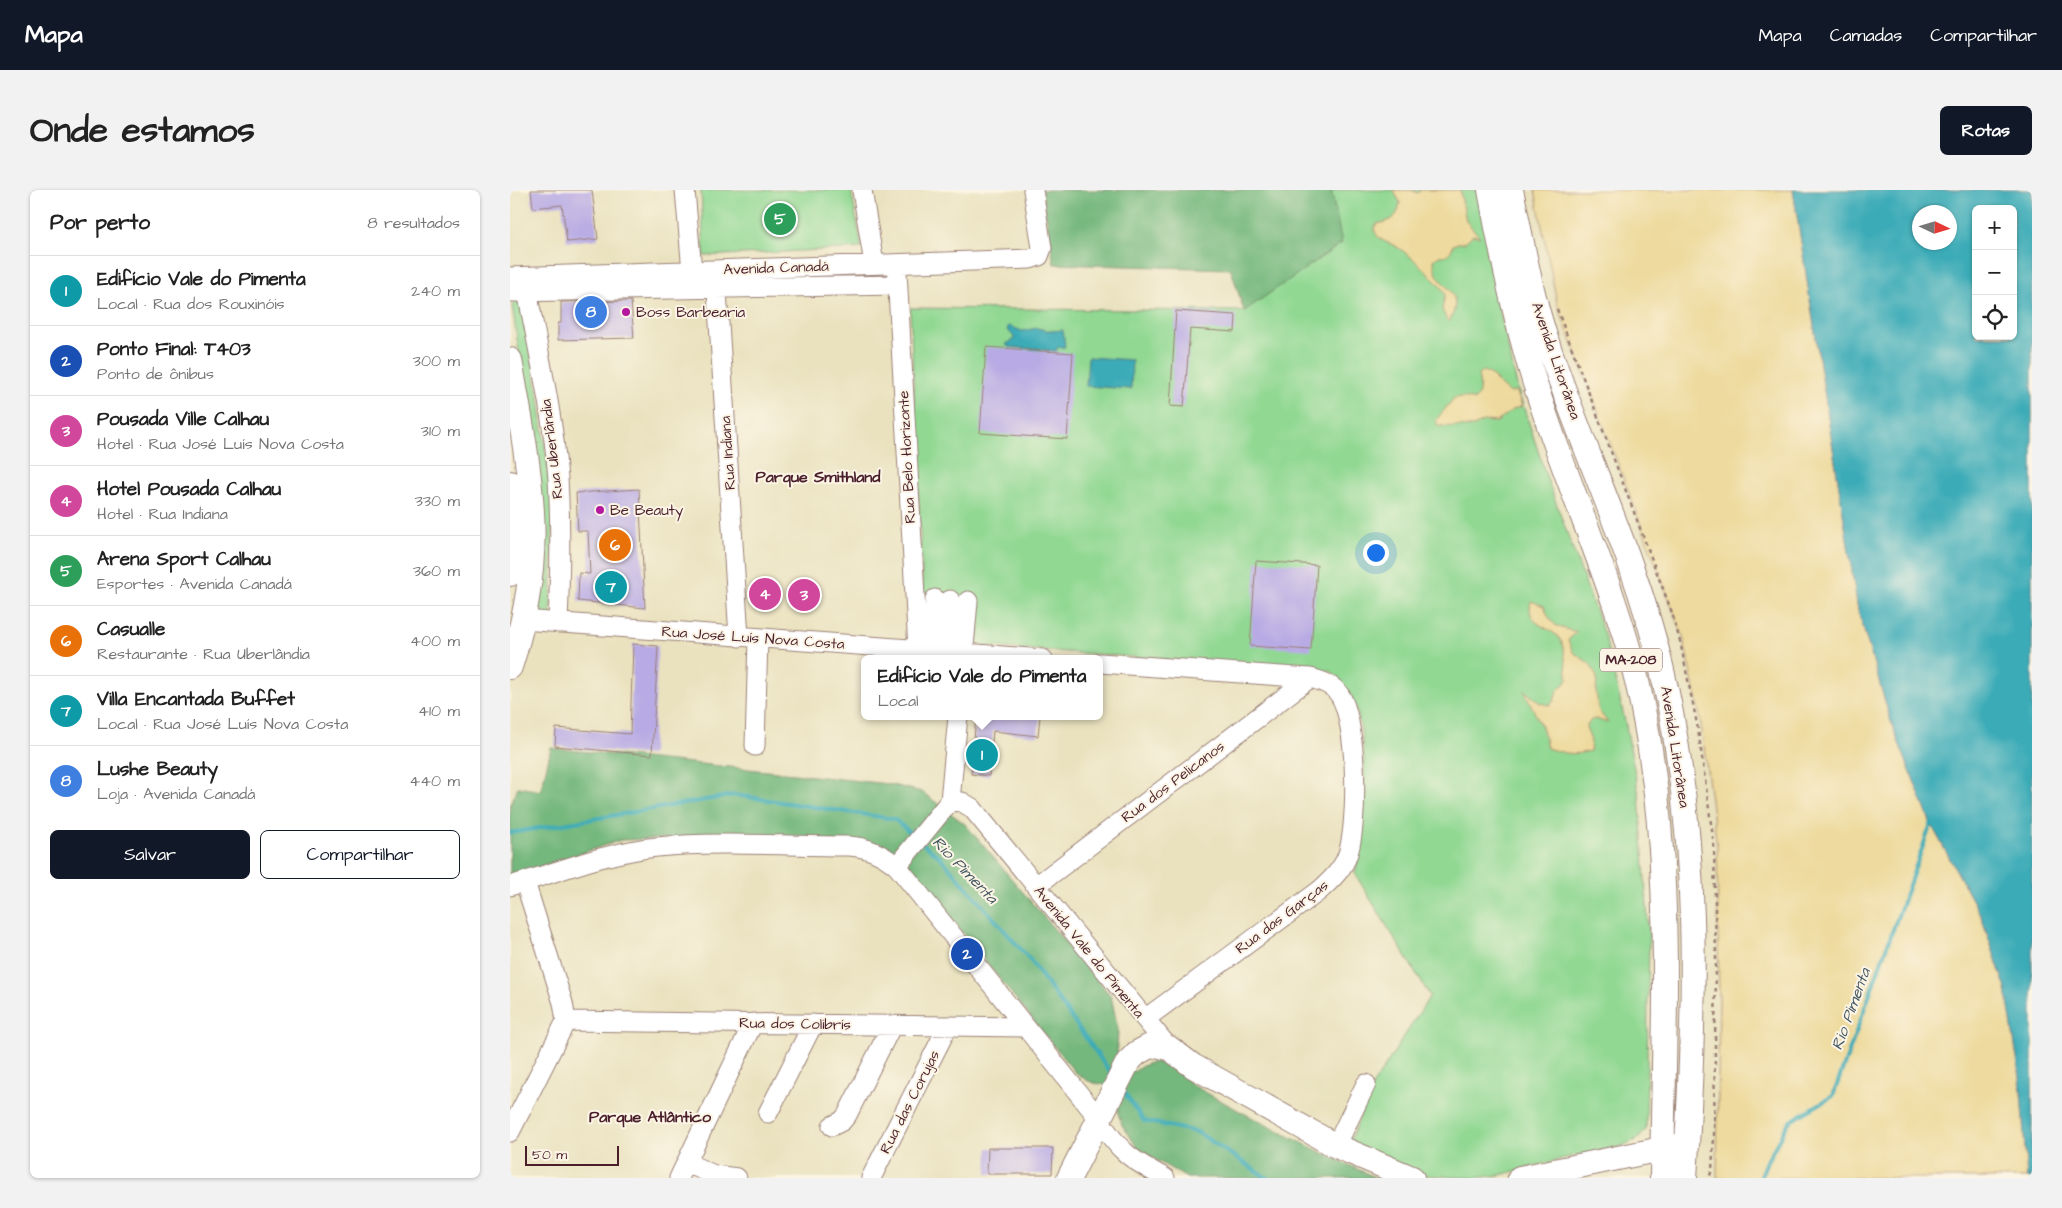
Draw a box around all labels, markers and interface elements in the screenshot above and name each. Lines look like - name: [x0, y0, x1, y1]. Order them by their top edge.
- text: Mapa: [25, 18, 83, 52]
- text: Mapa: [1758, 23, 1802, 48]
- text: Camadas: [1830, 23, 1902, 48]
- text: Compartilhar: [1930, 23, 2037, 48]
- text: Onde estamos: [30, 106, 255, 155]
- button: Rotas: [1940, 106, 2032, 155]
- pin: 5: [764, 200, 796, 238]
- north arrow: [1912, 205, 1957, 250]
- map controls: [1972, 205, 2017, 340]
- button: +: [1972, 205, 2017, 250]
- text: Por perto: [50, 208, 150, 237]
- text: 8 resultados: [367, 212, 460, 234]
- button: −: [1972, 250, 2017, 295]
- street label: Avenida Canadá: [723, 256, 829, 280]
- text: Edifício Vale do Pimenta: [97, 266, 306, 293]
- text: 1: [65, 280, 67, 302]
- text: 240 m: [411, 280, 460, 302]
- text: Local · Rua dos Rouxinóis: [97, 293, 285, 315]
- pin: 8: [575, 293, 607, 331]
- button: locate: [1972, 295, 2017, 340]
- street label: Avenida Litorânea: [1526, 299, 1586, 423]
- place label: Boss Barbearia: [636, 302, 745, 323]
- marker: Boss Barbearia: [620, 306, 632, 318]
- text: Ponto Final: T403: [97, 336, 251, 363]
- text: 2: [61, 350, 71, 372]
- text: 300 m: [413, 350, 460, 372]
- text: Ponto de ônibus: [97, 363, 214, 385]
- street label: Rua Belo Horizonte: [893, 390, 921, 524]
- street label: Rua Uberlândia: [535, 398, 569, 500]
- text: Pousada Ville Calhau: [97, 406, 269, 433]
- street label: Rua Indiana: [715, 415, 741, 491]
- text: 3: [62, 420, 70, 442]
- text: 310 m: [421, 420, 460, 442]
- text: Hotel · Rua José Luís Nova Costa: [97, 433, 344, 455]
- district label: Parque Smithland: [756, 466, 881, 488]
- text: Hotel Pousada Calhau: [97, 476, 281, 503]
- text: 4: [61, 490, 71, 512]
- text: 330 m: [415, 490, 460, 512]
- place label: Be Beauty: [610, 500, 683, 522]
- text: Hotel · Rua Indiana: [97, 503, 228, 525]
- marker: Be Beauty: [594, 504, 606, 516]
- pin: 6: [599, 526, 631, 564]
- your location: [1363, 540, 1389, 566]
- text: Arena Sport Calhau: [97, 546, 271, 573]
- text: 5: [60, 560, 72, 582]
- text: 360 m: [413, 560, 460, 582]
- pin: 7: [595, 568, 627, 606]
- text: Esportes · Avenida Canadá: [97, 573, 292, 595]
- pin: 4: [749, 575, 781, 613]
- pin: 3: [788, 576, 820, 614]
- text: Casualle: [97, 616, 165, 643]
- street label: Rua José Luís Nova Costa: [661, 621, 846, 655]
- text: 6: [61, 630, 71, 652]
- text: 400 m: [410, 630, 460, 652]
- text: Restaurante · Rua Uberlândia: [97, 643, 310, 665]
- road number: MA-208: [1600, 648, 1662, 672]
- popup: [861, 655, 1103, 720]
- text: Edifício Vale do Pimenta: [878, 663, 1086, 690]
- street label: Avenida Litorânea: [1655, 685, 1695, 810]
- text: Villa Encantada Buffet: [97, 686, 295, 713]
- text: Local: [878, 690, 919, 712]
- text: 7: [61, 700, 71, 722]
- text: 410 m: [418, 700, 460, 722]
- text: Local · Rua José Luís Nova Costa: [97, 713, 348, 735]
- pin: 1: [966, 736, 998, 774]
- street label: Rua dos Pelicanos: [1117, 736, 1229, 828]
- text: Lushe Beauty: [97, 756, 218, 783]
- text: 8: [61, 770, 71, 792]
- text: 440 m: [409, 770, 460, 792]
- text: Loja · Avenida Canadá: [97, 783, 255, 805]
- button: Salvar: [50, 830, 250, 879]
- button: Compartilhar: [260, 830, 460, 879]
- water label: Rio Pimenta: [927, 832, 1003, 909]
- street label: Rua das Garças: [1231, 875, 1333, 959]
- street label: Avenida Vale do Pimenta: [1029, 881, 1149, 1023]
- pin: 2: [951, 935, 983, 973]
- water label: Rio Pimenta: [1826, 964, 1876, 1053]
- street label: Rua dos Colibrís: [739, 1013, 852, 1035]
- street label: Rua das Corujas: [875, 1046, 945, 1157]
- district label: Parque Atlântico: [589, 1106, 712, 1128]
- scale bar: [525, 1143, 619, 1166]
- text: 50 m: [532, 1145, 567, 1165]

